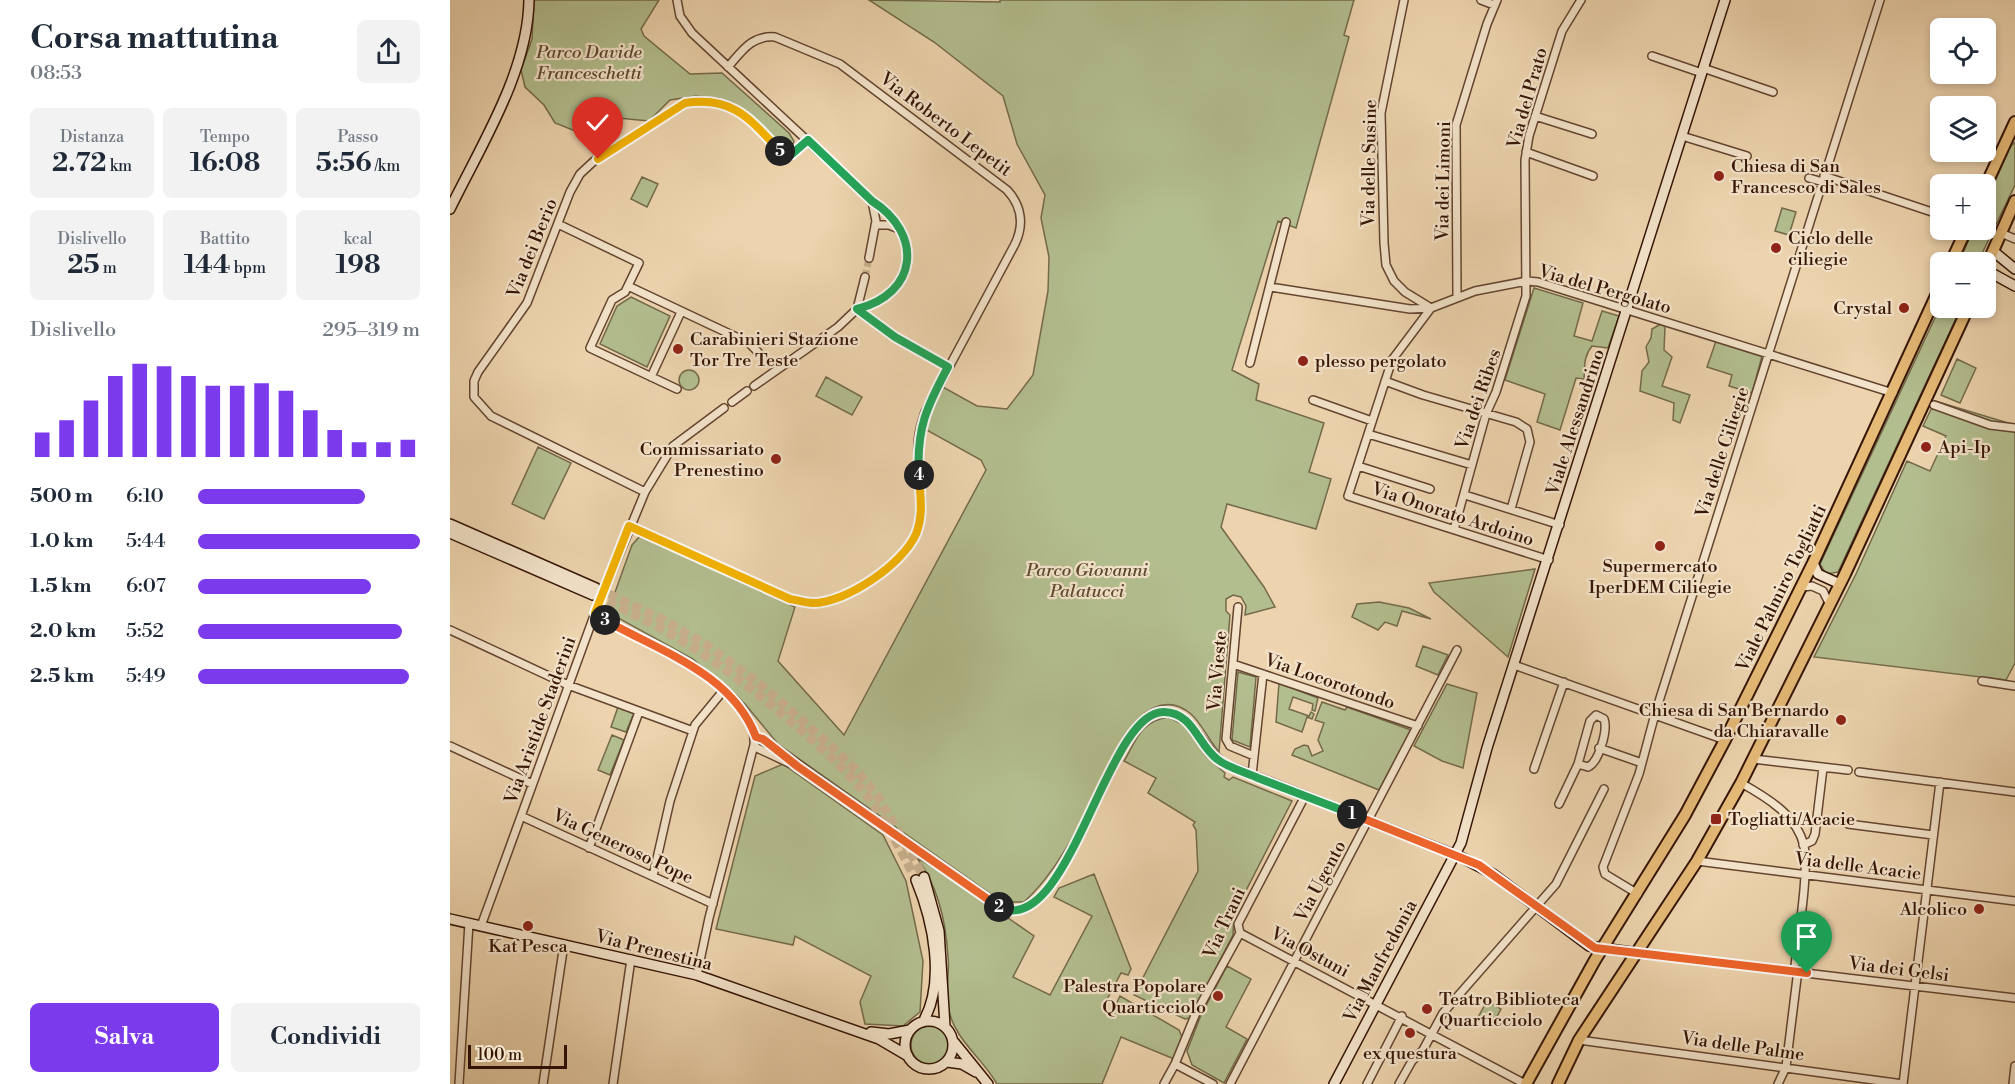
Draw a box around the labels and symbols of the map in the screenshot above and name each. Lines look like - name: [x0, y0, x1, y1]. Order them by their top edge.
- park label: Parco Davide Franceschetti: [535, 41, 642, 85]
- street label: Via del Prato: [1502, 45, 1553, 152]
- street label: Via Roberto Lepetit: [874, 67, 1017, 182]
- pin: [572, 97, 623, 159]
- street label: Via delle Susine: [1357, 99, 1382, 228]
- street label: Via dei Limoni: [1431, 121, 1456, 242]
- pin: 5: [765, 136, 795, 166]
- place label: Chiesa di San Francesco di Sales: [1731, 155, 1881, 199]
- marker: Chiesa di San Francesco di Sales: [1712, 169, 1726, 183]
- street label: Via dei Berio: [502, 195, 563, 302]
- place label: Ciclo delle ciliegie: [1788, 227, 1873, 271]
- marker: Ciclo delle ciliegie: [1769, 241, 1783, 255]
- street label: Via del Pergolato: [1535, 259, 1674, 319]
- place label: Crystal: [1833, 297, 1893, 320]
- marker: Crystal: [1897, 301, 1911, 315]
- place label: Carabinieri Stazione Tor Tre Teste: [690, 328, 859, 372]
- marker: Carabinieri Stazione Tor Tre Teste: [671, 342, 685, 356]
- street label: Via dei Ribes: [1450, 346, 1507, 454]
- street label: Viale Alessandrino: [1541, 346, 1610, 499]
- place label: plesso pergolato: [1315, 350, 1447, 373]
- marker: plesso pergolato: [1296, 354, 1310, 368]
- street label: Via delle Ciliegie: [1690, 384, 1754, 522]
- place label: Api-Ip: [1937, 436, 1991, 459]
- place label: Commissariato Prenestino: [640, 438, 764, 482]
- marker: Api-Ip: [1919, 440, 1933, 454]
- marker: Commissariato Prenestino: [769, 452, 783, 466]
- pin: 4: [904, 460, 934, 490]
- street label: Via Onorato Ardoino: [1368, 477, 1537, 552]
- street label: Viale Palmiro Togliatti: [1730, 501, 1832, 677]
- marker: Supermercato IperDEM Ciliegie: [1653, 539, 1667, 553]
- place label: Supermercato IperDEM Ciliegie: [1588, 555, 1732, 599]
- park label: Parco Giovanni Palatucci: [1025, 559, 1148, 603]
- pin: 3: [590, 605, 620, 635]
- street label: Via Vieste: [1202, 630, 1232, 713]
- street label: Via Aristide Staderini: [499, 633, 581, 808]
- street label: Via Locorotondo: [1261, 648, 1398, 715]
- place label: Chiesa di San Bernardo da Chiaravalle: [1639, 699, 1829, 743]
- marker: Chiesa di San Bernardo da Chiaravalle: [1834, 713, 1848, 727]
- pin: 1: [1337, 799, 1367, 829]
- street label: Via Generoso Pope: [548, 803, 697, 889]
- place label: Togliatti/Acacie: [1728, 808, 1855, 831]
- marker: Togliatti/Acacie: [1709, 812, 1723, 826]
- street label: Via Ugento: [1289, 837, 1351, 927]
- street label: Via delle Acacie: [1792, 847, 1923, 886]
- street label: Via Trani: [1198, 884, 1251, 963]
- pin: 2: [984, 892, 1014, 922]
- street label: Via Manfredonia: [1338, 895, 1423, 1027]
- place label: Alcolico: [1899, 898, 1967, 921]
- marker: Alcolico: [1972, 902, 1986, 916]
- pin: [1781, 911, 1832, 973]
- marker: Kat Pesca: [521, 919, 535, 933]
- street label: Via Ostuni: [1266, 922, 1353, 983]
- street label: Via Prenestina: [592, 925, 716, 976]
- place label: Kat Pesca: [488, 935, 569, 958]
- street label: Via dei Gelsi: [1846, 952, 1951, 987]
- place label: Palestra Popolare Quarticciolo: [1063, 975, 1206, 1019]
- place label: Teatro Biblioteca Quarticciolo: [1439, 988, 1580, 1032]
- marker: Palestra Popolare Quarticciolo: [1211, 989, 1225, 1003]
- marker: Teatro Biblioteca Quarticciolo: [1420, 1002, 1434, 1016]
- marker: ex questura: [1403, 1026, 1417, 1040]
- street label: Via delle Palme: [1679, 1026, 1806, 1067]
- scale bar: [468, 1042, 567, 1070]
- place label: ex questura: [1363, 1042, 1458, 1065]

